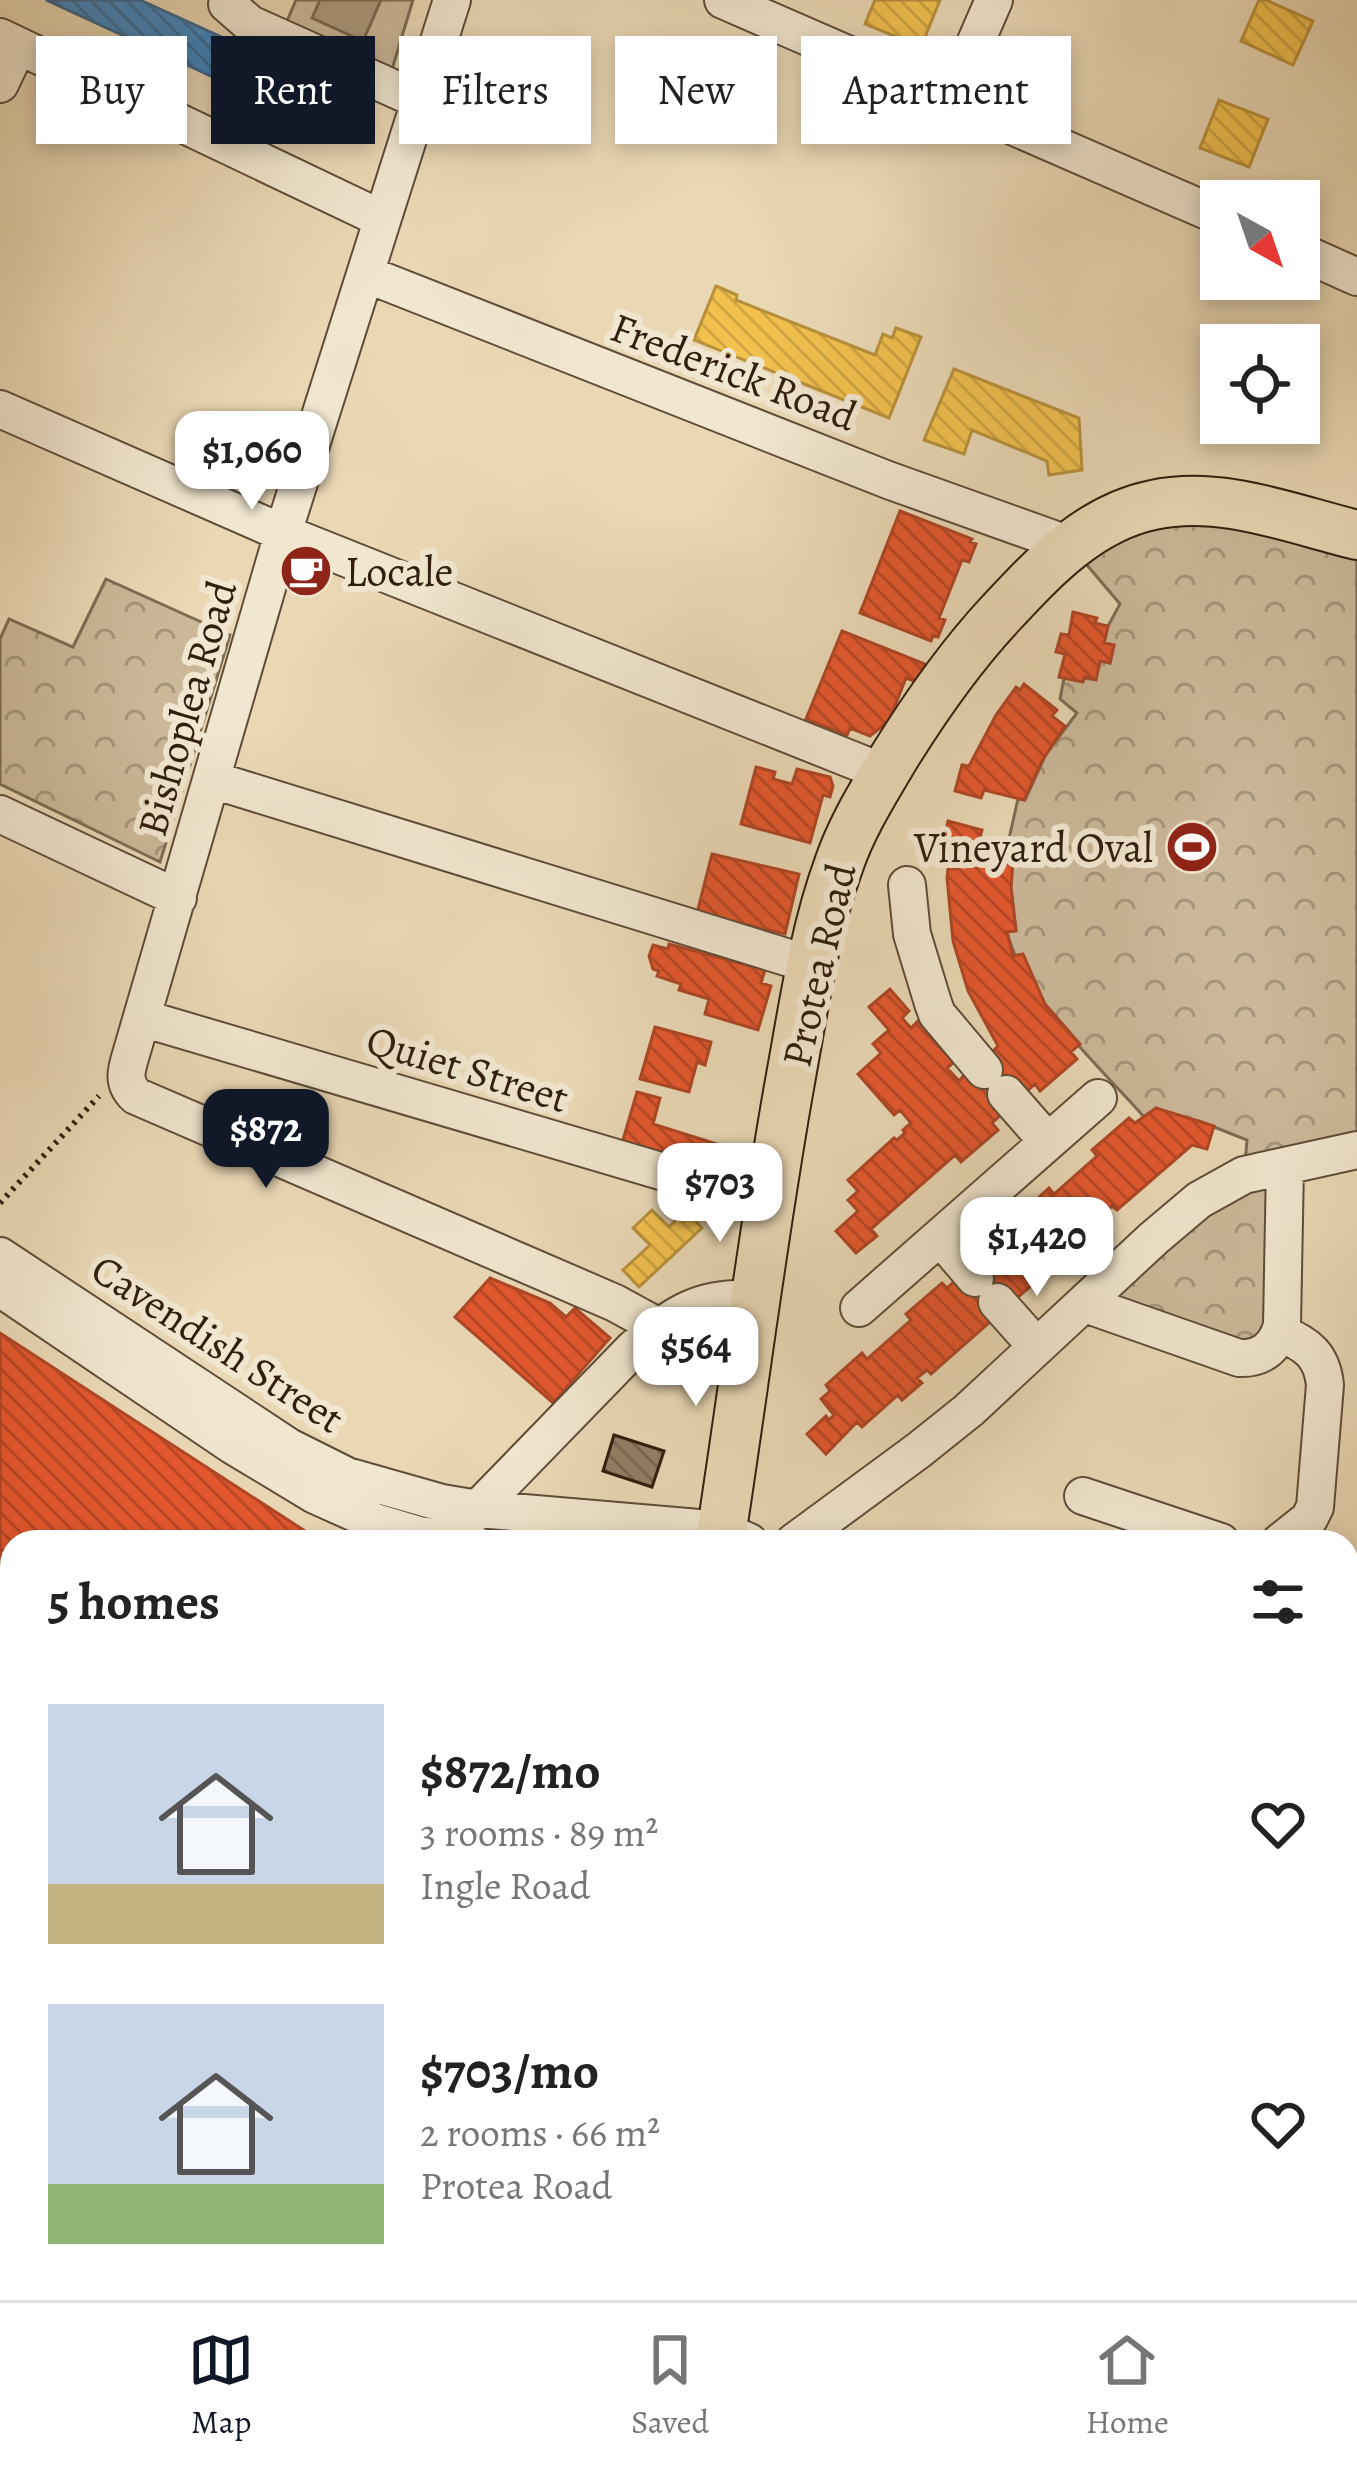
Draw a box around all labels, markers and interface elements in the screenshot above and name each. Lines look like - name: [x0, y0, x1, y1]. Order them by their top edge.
- chip: Buy: [36, 36, 187, 144]
- chip: Rent: [211, 36, 375, 144]
- chip: Filters: [399, 36, 591, 144]
- chip: New: [615, 36, 777, 144]
- chip: Apartment: [801, 36, 1071, 144]
- north arrow: [1200, 180, 1320, 300]
- map controls: [1200, 180, 1320, 444]
- street label: Frederick Road: [603, 298, 865, 445]
- button: locate: [1200, 324, 1320, 444]
- pin: $1,060: [154, 411, 350, 513]
- text: $1,060: [202, 423, 302, 476]
- cafe icon: Locale: [278, 543, 334, 599]
- place label: Locale: [345, 543, 453, 600]
- street label: Bishoplea Road: [123, 573, 250, 843]
- place label: Vineyard Oval: [913, 819, 1153, 876]
- sports icon: Vineyard Oval: [1164, 819, 1220, 875]
- street label: Protea Road: [767, 857, 870, 1073]
- street label: Quiet Street: [360, 1011, 576, 1126]
- pin: $872: [195, 1089, 337, 1191]
- text: $872: [230, 1101, 302, 1154]
- pin: $703: [649, 1143, 791, 1245]
- text: $703: [684, 1155, 756, 1208]
- pin: $1,420: [939, 1197, 1135, 1299]
- text: $1,420: [987, 1209, 1087, 1262]
- street label: Cavendish Street: [80, 1240, 355, 1446]
- pin: $564: [625, 1307, 767, 1409]
- text: $564: [660, 1319, 732, 1372]
- text: 5 homes: [48, 1567, 220, 1637]
- icon: filters: [1245, 1569, 1311, 1635]
- text: $872/mo: [420, 1736, 601, 1806]
- icon: home: [144, 1752, 288, 1896]
- icon: heart: [1245, 1791, 1311, 1857]
- text: 3 rooms · 89 m²: [420, 1806, 658, 1859]
- text: Ingle Road: [420, 1859, 591, 1912]
- text: $703/mo: [420, 2036, 599, 2106]
- icon: home: [144, 2052, 288, 2196]
- icon: heart: [1245, 2091, 1311, 2157]
- text: 2 rooms · 66 m²: [420, 2106, 660, 2159]
- text: Protea Road: [420, 2159, 613, 2212]
- tab: Map: [188, 2327, 254, 2444]
- tab: Saved: [631, 2327, 709, 2444]
- tab: Home: [1086, 2327, 1169, 2444]

